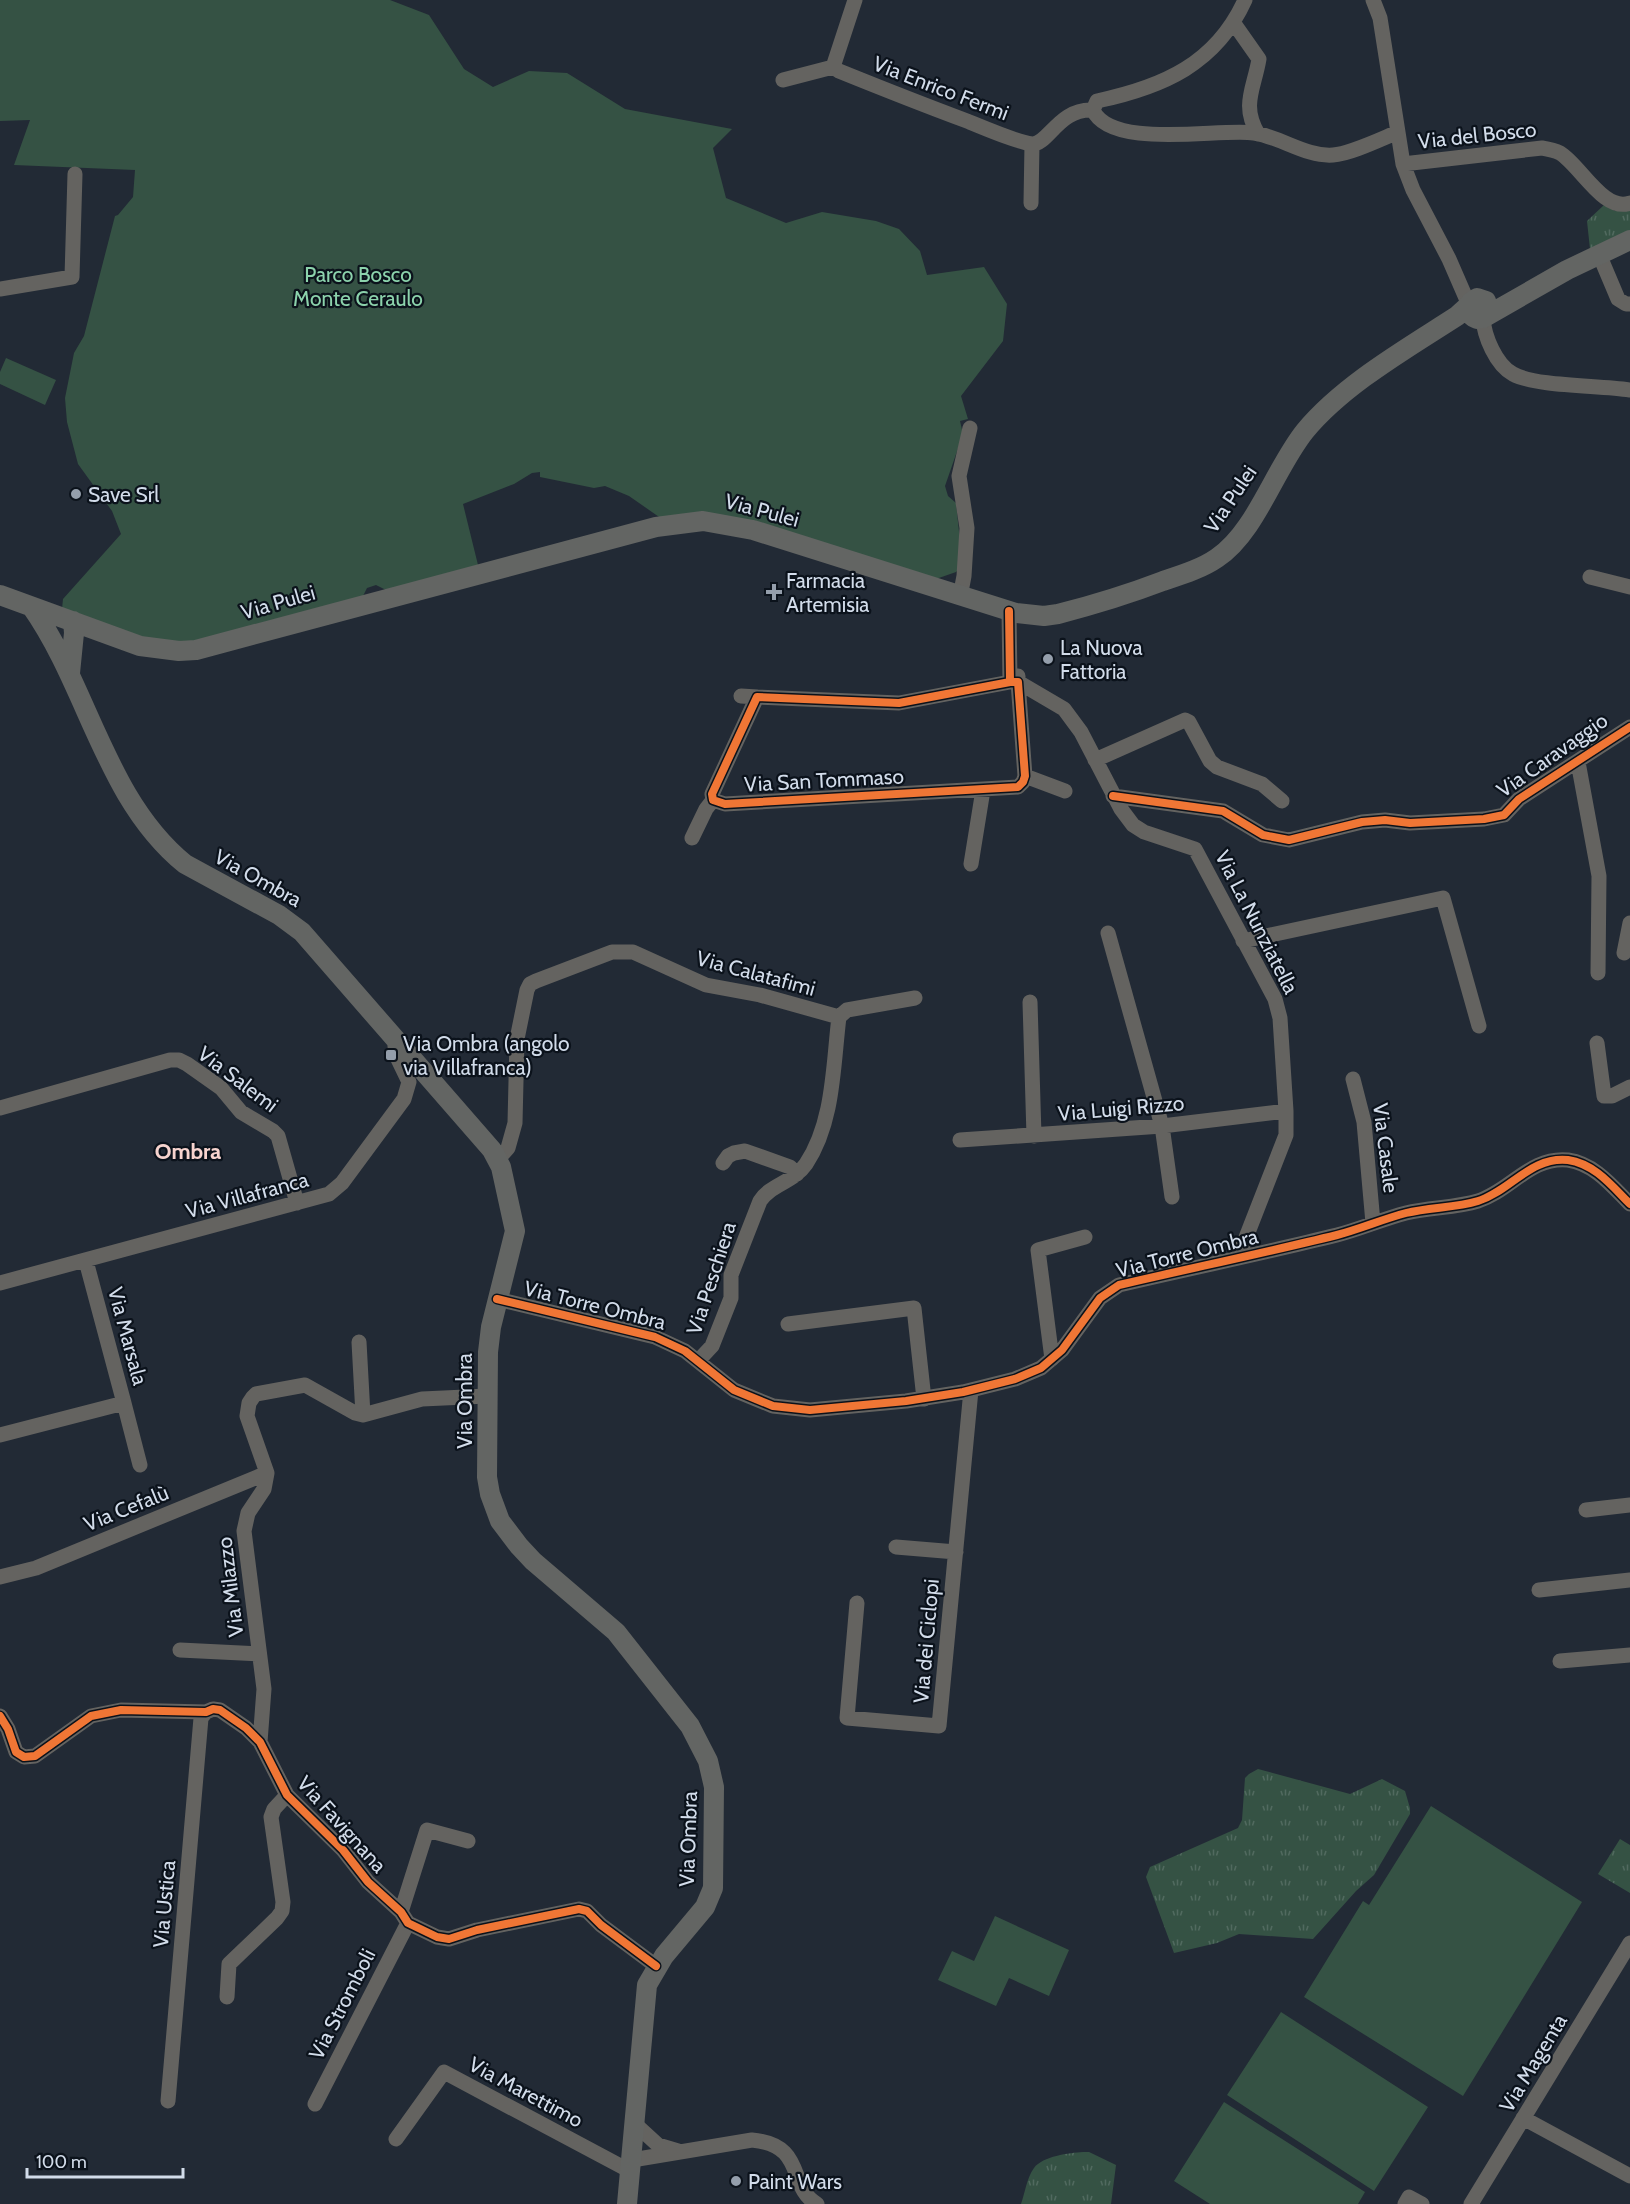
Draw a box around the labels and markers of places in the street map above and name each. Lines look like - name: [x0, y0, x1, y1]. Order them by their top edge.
- place label: Save Srl: [88, 482, 159, 507]
- marker: Save Srl: [69, 487, 83, 501]
- place label: Farmacia Artemisia: [786, 568, 869, 617]
- marker: Farmacia Artemisia: [767, 585, 781, 599]
- place label: La Nuova Fattoria: [1060, 635, 1143, 684]
- marker: La Nuova Fattoria: [1041, 652, 1055, 666]
- place label: Via Ombra (angolo via Villafranca): [403, 1031, 570, 1080]
- marker: Via Ombra (angolo via Villafranca): [384, 1048, 398, 1062]
- place label: Paint Wars: [748, 2169, 842, 2194]
- marker: Paint Wars: [729, 2174, 743, 2188]

